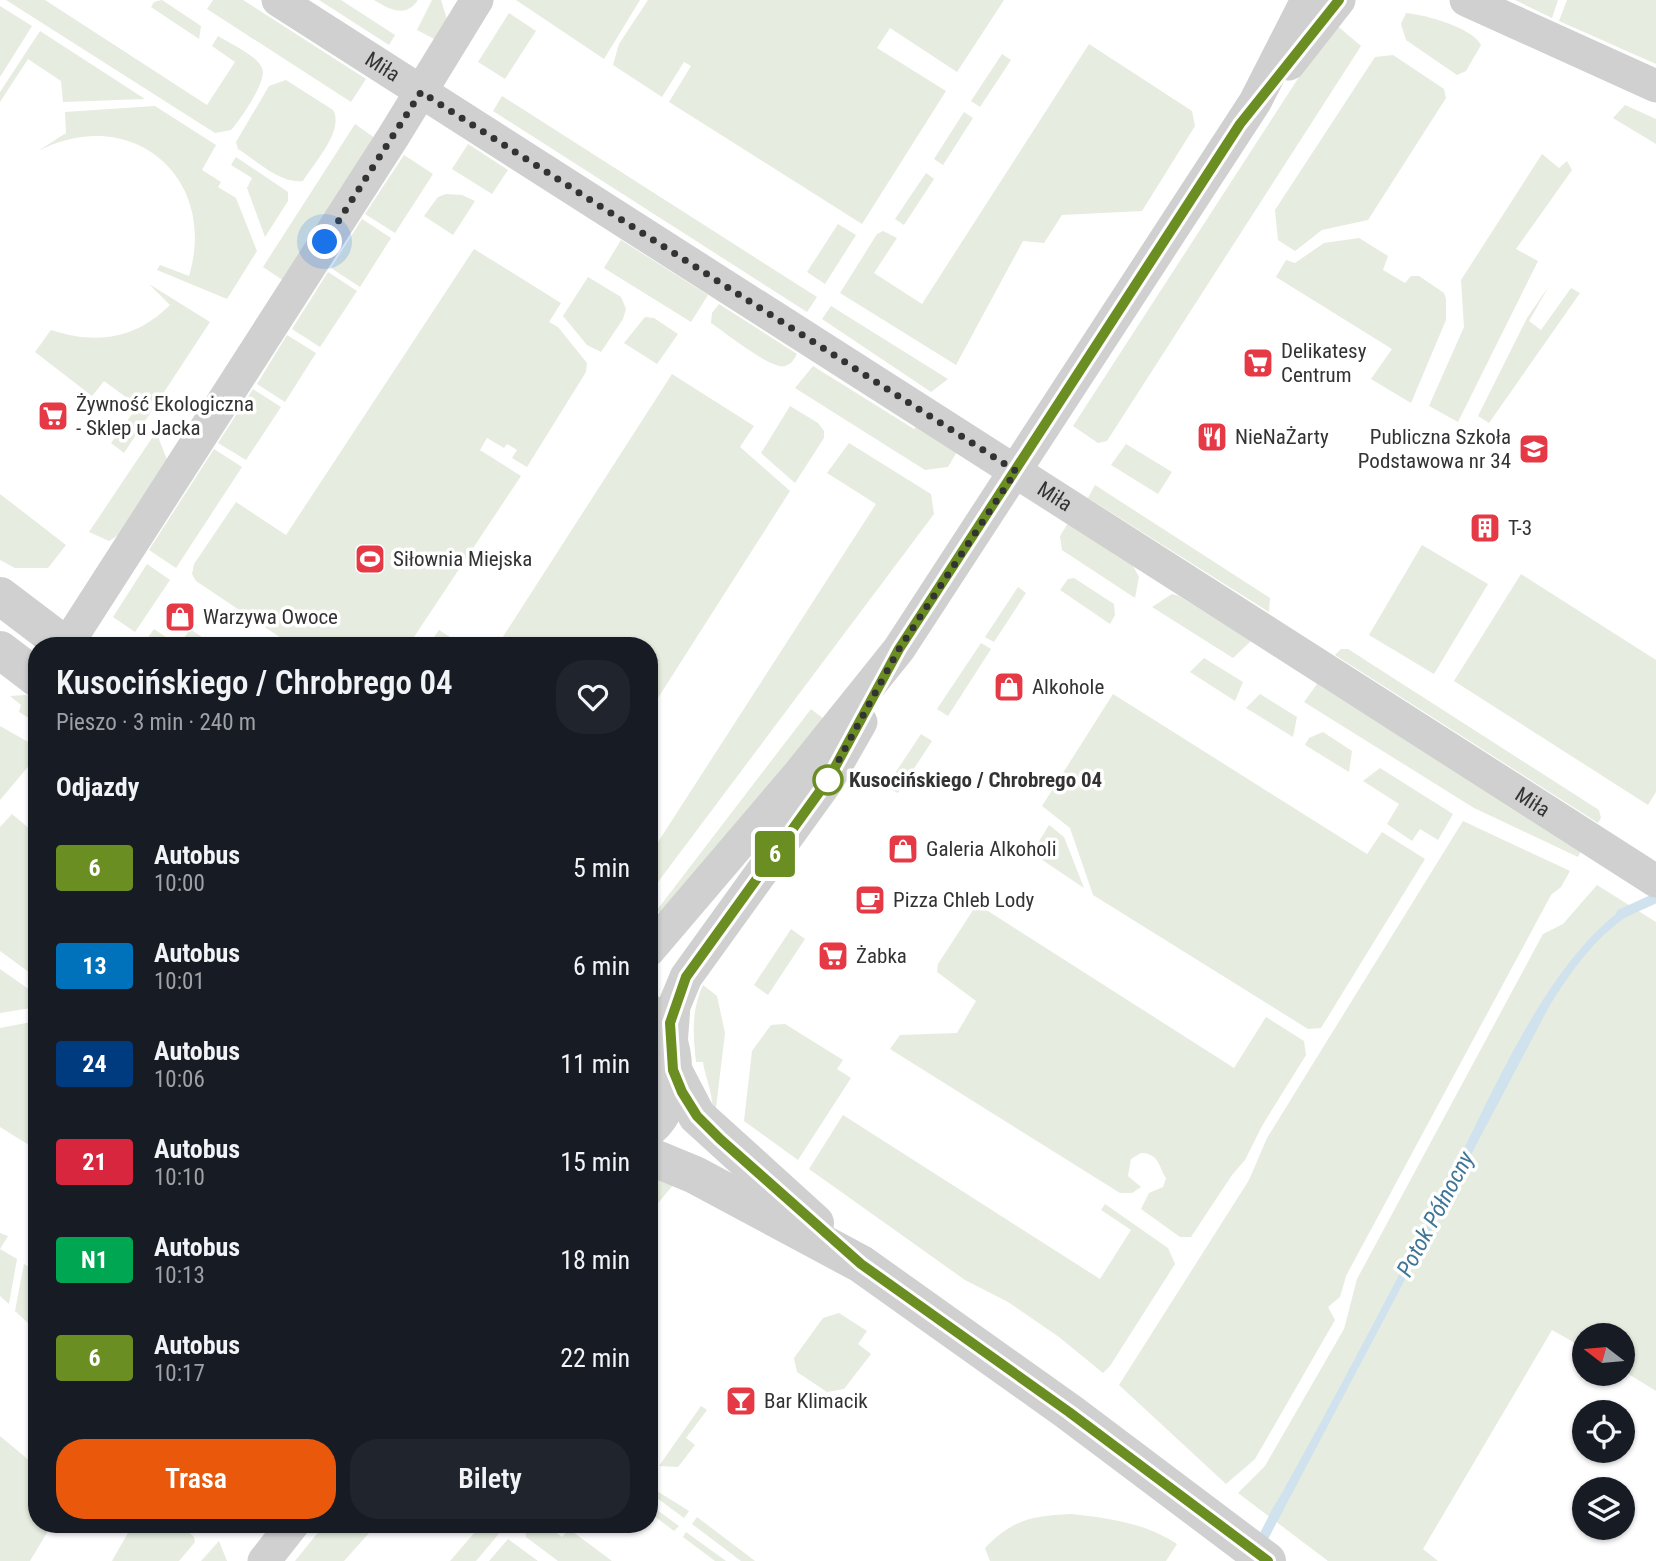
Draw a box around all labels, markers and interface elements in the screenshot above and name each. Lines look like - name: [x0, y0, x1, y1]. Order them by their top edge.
- street label: Miła: [361, 47, 404, 87]
- your location: [307, 224, 342, 259]
- place label: Delikatesy Centrum: [1281, 339, 1367, 387]
- supermarket icon: Delikatesy Centrum: [1241, 346, 1275, 380]
- place label: Żywność Ekologiczna - Sklep u Jacka: [76, 392, 254, 440]
- supermarket icon: Żywność Ekologiczna - Sklep u Jacka: [36, 399, 70, 433]
- restaurant icon: NieNaŻarty: [1195, 420, 1229, 454]
- place label: NieNaŻarty: [1235, 425, 1329, 449]
- place label: Publiczna Szkoła Podstawowa nr 34: [1358, 425, 1511, 473]
- school or university icon: Publiczna Szkoła Podstawowa nr 34: [1517, 432, 1551, 466]
- street label: Miła: [1033, 477, 1076, 516]
- building icon: T-3: [1468, 511, 1502, 545]
- place label: T-3: [1508, 516, 1532, 540]
- sports icon: Siłownia Miejska: [353, 542, 387, 576]
- place label: Siłownia Miejska: [393, 547, 532, 571]
- shop icon: Warzywa Owoce: [163, 600, 197, 634]
- place label: Warzywa Owoce: [203, 605, 338, 629]
- button: heart: [556, 660, 630, 734]
- text: Kusocińskiego / Chrobrego 04: [56, 663, 453, 702]
- shop icon: Alkohole: [992, 670, 1026, 704]
- place label: Alkohole: [1032, 675, 1104, 699]
- text: Pieszo · 3 min · 240 m: [56, 709, 256, 736]
- marker: Kusocińskiego / Chrobrego 04: [813, 765, 843, 795]
- place label: Kusocińskiego / Chrobrego 04: [849, 768, 1102, 792]
- text: Odjazdy: [56, 772, 139, 802]
- street label: Miła: [1511, 782, 1554, 822]
- line badge: 6: [752, 831, 798, 877]
- shop icon: Galeria Alkoholi: [886, 832, 920, 866]
- place label: Galeria Alkoholi: [926, 837, 1056, 861]
- text: Autobus: [154, 840, 240, 870]
- text: 6: [769, 840, 781, 868]
- text: 5 min: [573, 853, 630, 883]
- text: 6: [88, 854, 101, 882]
- text: 10:00: [154, 870, 205, 897]
- cafe icon: Pizza Chleb Lody: [853, 883, 887, 917]
- place label: Pizza Chleb Lody: [893, 888, 1035, 912]
- text: Autobus: [154, 938, 240, 968]
- supermarket icon: Żabka: [816, 939, 850, 973]
- place label: Żabka: [856, 944, 907, 968]
- text: 6 min: [573, 951, 630, 981]
- text: 13: [82, 952, 107, 980]
- text: 10:01: [154, 968, 205, 995]
- text: Autobus: [154, 1036, 240, 1066]
- text: 11 min: [560, 1049, 630, 1079]
- text: 24: [82, 1050, 107, 1078]
- text: 10:06: [154, 1066, 205, 1093]
- text: Autobus: [154, 1134, 240, 1164]
- water label: Potok Północny: [1391, 1146, 1480, 1281]
- text: 15 min: [560, 1147, 630, 1177]
- text: 21: [82, 1148, 107, 1176]
- text: 10:10: [154, 1164, 205, 1191]
- text: Autobus: [154, 1232, 240, 1262]
- text: 18 min: [560, 1245, 630, 1275]
- text: N1: [81, 1246, 108, 1274]
- text: 10:13: [154, 1262, 205, 1289]
- north arrow: [1572, 1323, 1634, 1386]
- map controls: [1572, 1323, 1635, 1540]
- text: Autobus: [154, 1330, 240, 1360]
- text: 22 min: [560, 1343, 630, 1373]
- text: 6: [88, 1344, 101, 1372]
- text: 10:17: [154, 1360, 205, 1387]
- bar icon: Bar Klimacik: [724, 1384, 758, 1418]
- place label: Bar Klimacik: [764, 1389, 868, 1413]
- button: locate: [1572, 1400, 1635, 1463]
- button: Trasa: [56, 1439, 336, 1519]
- button: Bilety: [350, 1439, 630, 1519]
- button: layers: [1572, 1477, 1635, 1540]

